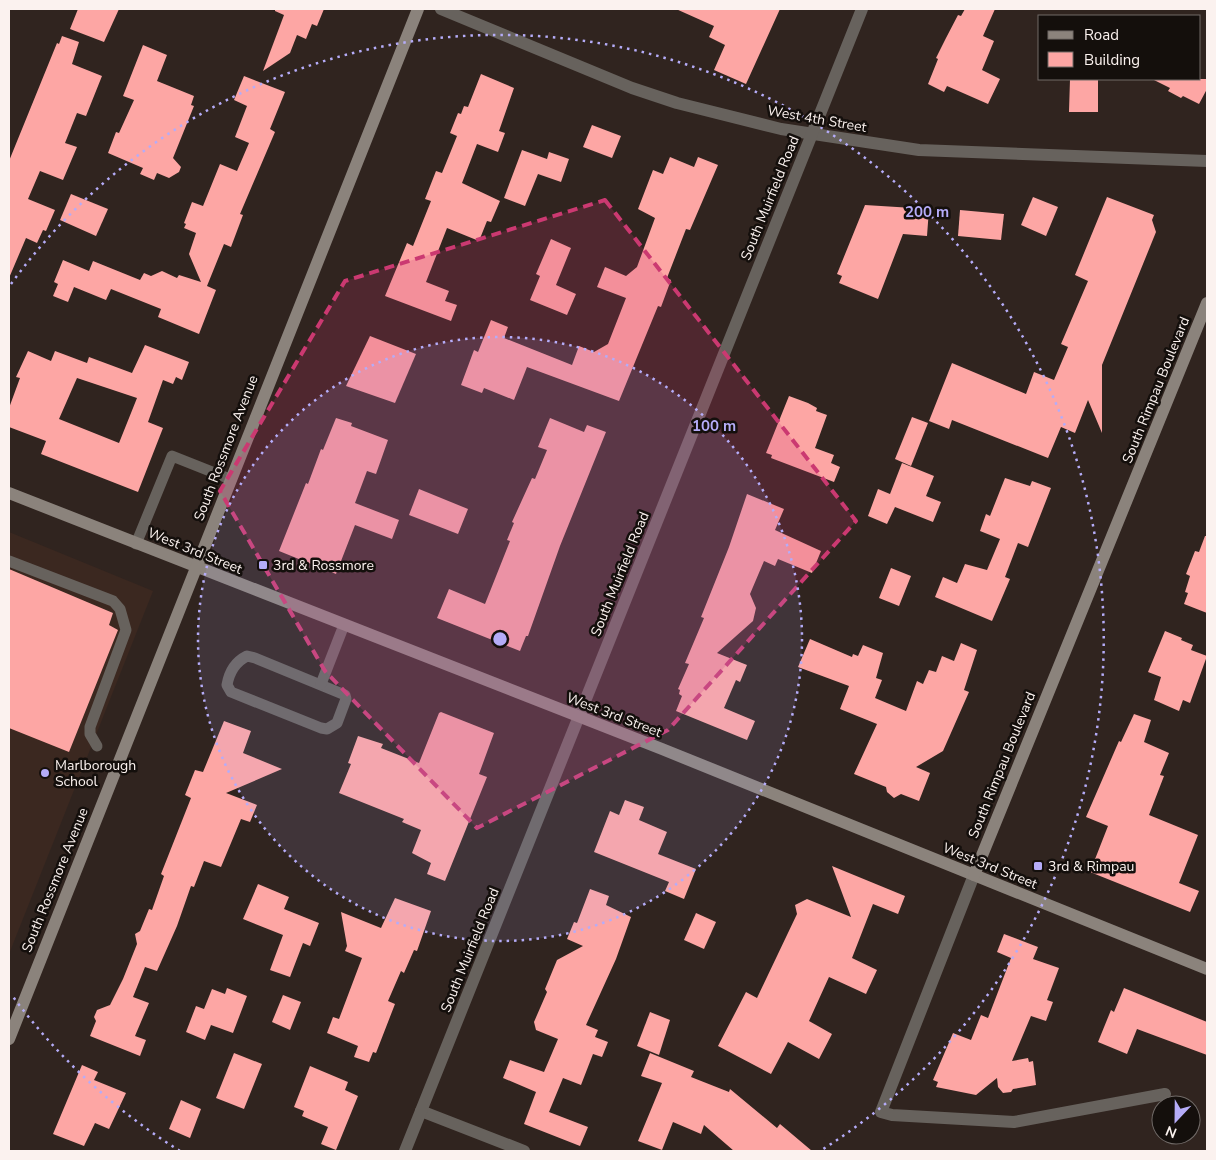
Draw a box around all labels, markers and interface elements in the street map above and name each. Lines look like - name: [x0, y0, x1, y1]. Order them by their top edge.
- legend: [1038, 15, 1201, 80]
- text: Road: [1084, 25, 1119, 45]
- text: Building: [1084, 50, 1140, 70]
- street label: West 4th Street: [766, 101, 868, 137]
- street label: South Muirfield Road: [736, 133, 804, 263]
- text: 200 m: [905, 202, 949, 222]
- street label: South Rimpau Boulevard: [1118, 314, 1194, 466]
- street label: South Rossmore Avenue: [189, 372, 263, 524]
- text: 100 m: [692, 416, 736, 436]
- street label: South Muirfield Road: [586, 509, 654, 639]
- street label: West 3rd Street: [145, 523, 245, 579]
- place label: 3rd & Rossmore: [273, 556, 374, 575]
- marker: 3rd & Rossmore: [257, 559, 269, 571]
- centre of rings: [491, 630, 509, 648]
- street label: West 3rd Street: [564, 688, 664, 742]
- street label: South Rimpau Boulevard: [964, 689, 1040, 841]
- place label: Marlborough School: [55, 756, 136, 791]
- marker: Marlborough School: [39, 767, 51, 779]
- street label: South Rossmore Avenue: [17, 805, 93, 955]
- street label: West 3rd Street: [940, 838, 1040, 894]
- place label: 3rd & Rimpau: [1048, 857, 1134, 876]
- marker: 3rd & Rimpau: [1032, 860, 1044, 872]
- street label: South Muirfield Road: [436, 885, 504, 1015]
- north arrow: [1151, 1095, 1201, 1145]
- text: N: [1163, 1121, 1180, 1142]

